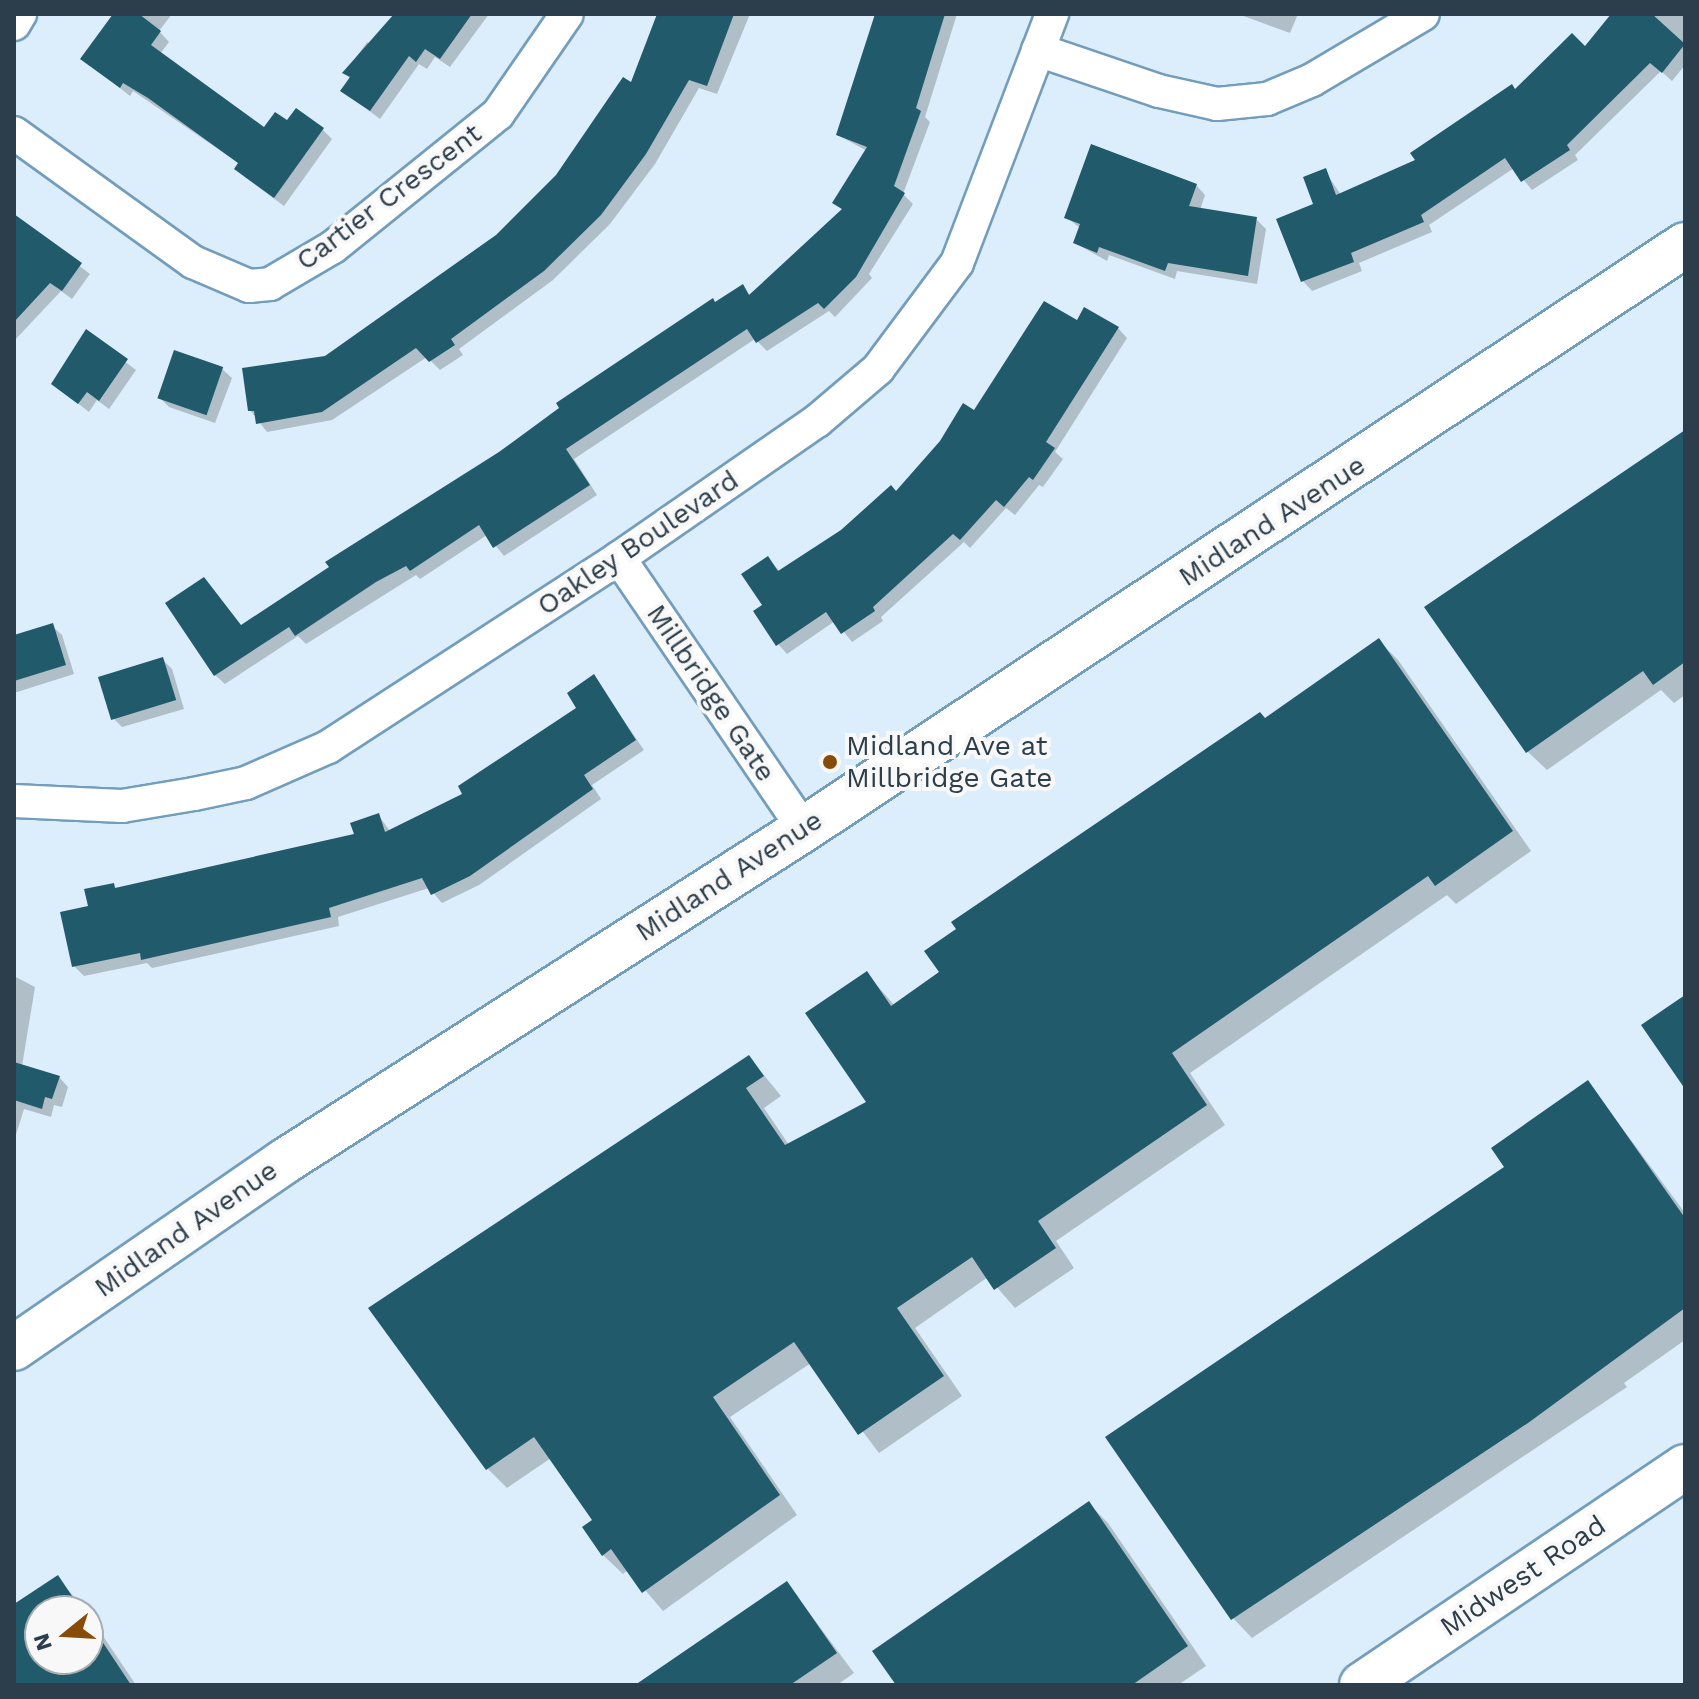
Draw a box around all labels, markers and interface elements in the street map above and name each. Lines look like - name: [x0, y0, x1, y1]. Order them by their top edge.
- street label: Cartier Crescent: [290, 116, 488, 278]
- street label: Midland Avenue: [1172, 448, 1372, 594]
- street label: Oakley Boulevard: [531, 463, 745, 623]
- street label: Millbridge Gate: [639, 598, 783, 788]
- place label: Midland Ave at Millbridge Gate: [846, 729, 1053, 795]
- marker: Midland Ave at Millbridge Gate: [821, 753, 839, 771]
- street label: Midland Avenue: [629, 803, 829, 949]
- street label: Midland Avenue: [88, 1153, 284, 1305]
- street label: Midwest Road: [1434, 1508, 1612, 1644]
- north arrow: [24, 1595, 104, 1675]
- text: N: [28, 1630, 57, 1654]

